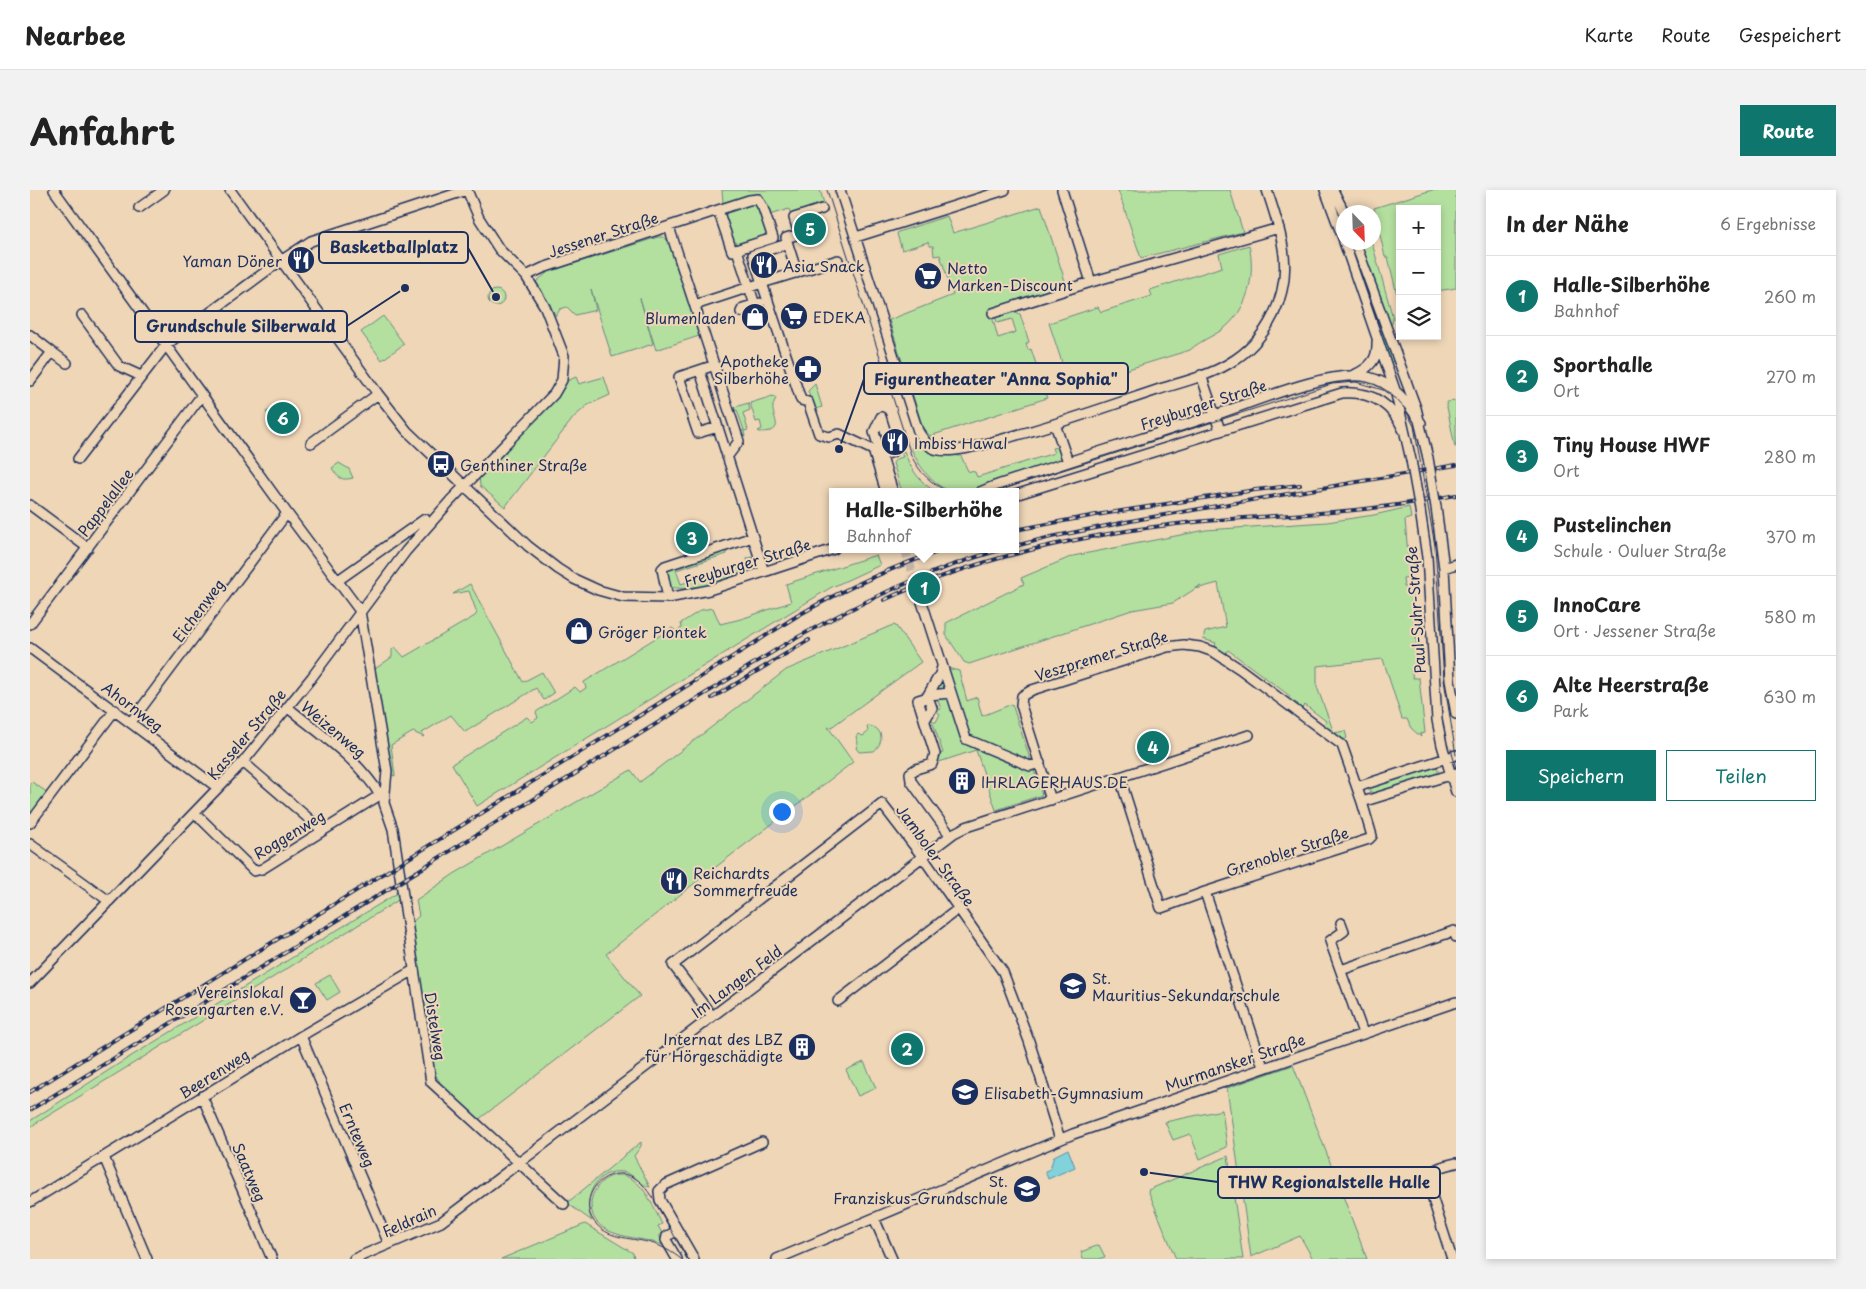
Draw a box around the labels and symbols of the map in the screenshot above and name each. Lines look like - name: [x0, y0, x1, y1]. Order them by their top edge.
- street label: Jessener Straße: [545, 205, 661, 263]
- north arrow: [1336, 205, 1381, 250]
- pin: 5: [794, 210, 826, 248]
- callout: Basketballplatz: [319, 232, 468, 263]
- text: Basketballplatz: [330, 234, 458, 258]
- restaurant icon: Yaman Döner: [286, 245, 316, 275]
- place label: Yaman Döner: [183, 249, 282, 272]
- restaurant icon: Asia Snack: [749, 250, 779, 280]
- place label: Asia Snack: [783, 254, 865, 277]
- place label: Netto Marken-Discount: [947, 256, 1073, 296]
- supermarket icon: Netto Marken-Discount: [913, 261, 943, 291]
- supermarket icon: EDEKA: [779, 301, 809, 331]
- shop icon: Blumenladen: [740, 302, 770, 332]
- place label: EDEKA: [813, 305, 866, 328]
- place label: Blumenladen: [645, 306, 736, 329]
- callout: Grundschule Silberwald: [135, 311, 347, 342]
- text: Grundschule Silberwald: [146, 313, 337, 337]
- place label: Apotheke Silberhöhe: [714, 349, 789, 389]
- pharmacy icon: Apotheke Silberhöhe: [793, 354, 823, 384]
- callout: Figurentheater "Anna Sophia": [864, 363, 1128, 394]
- text: Figurentheater "Anna Sophia": [874, 366, 1118, 390]
- street label: Freyburger Straße: [1137, 373, 1269, 435]
- pin: 6: [267, 399, 299, 437]
- restaurant icon: Imbiss Hawal: [880, 427, 910, 457]
- place label: Imbiss Hawal: [914, 431, 1008, 454]
- bus stop icon: Genthiner Straße: [426, 449, 456, 479]
- place label: Genthiner Straße: [460, 453, 587, 476]
- street label: Pappelallee: [72, 463, 138, 541]
- pin: 3: [676, 519, 708, 557]
- street label: Freyburger Straße: [681, 532, 813, 592]
- street label: Paul-Suhr-Straße: [1399, 545, 1431, 675]
- pin: 1: [908, 569, 940, 607]
- street label: Eichenweg: [166, 573, 230, 647]
- shop icon: Gröger Piontek: [564, 616, 594, 646]
- place label: Gröger Piontek: [598, 620, 707, 643]
- street label: Veszpremer Straße: [1032, 624, 1170, 686]
- street label: Ahornweg: [97, 675, 169, 737]
- street label: Kasseler Straße: [201, 683, 291, 785]
- street label: Weizenweg: [296, 695, 372, 763]
- pin: 4: [1137, 728, 1169, 766]
- building icon: IHRLAGERHAUS.DE: [947, 766, 977, 796]
- place label: IHRLAGERHAUS.DE: [981, 770, 1128, 793]
- your location: [769, 799, 795, 825]
- street label: Jamboler Straße: [891, 799, 981, 911]
- street label: Roggenweg: [249, 803, 329, 865]
- street label: Grenobler Straße: [1223, 820, 1351, 882]
- place label: Reichardts Sommerfreude: [693, 861, 798, 901]
- restaurant icon: Reichardts Sommerfreude: [659, 866, 689, 896]
- street label: Im Langen Feld: [686, 939, 786, 1023]
- place label: St. Mauritius-Sekundarschule: [1092, 966, 1280, 1006]
- school or university icon: St. Mauritius-Sekundarschule: [1058, 971, 1088, 1001]
- place label: Vereinslokal Rosengarten e.V.: [165, 980, 284, 1020]
- bar icon: Vereinslokal Rosengarten e.V.: [288, 985, 318, 1015]
- street label: Distelweg: [419, 990, 453, 1062]
- place label: Internat des LBZ für Hörgeschädigte: [645, 1027, 783, 1067]
- street label: Murmansker Straße: [1162, 1027, 1308, 1097]
- pin: 2: [891, 1030, 923, 1068]
- building icon: Internat des LBZ für Hörgeschädigte: [787, 1032, 817, 1062]
- street label: Beerenweg: [174, 1042, 254, 1104]
- school or university icon: Elisabeth-Gymnasium: [950, 1077, 980, 1107]
- place label: Elisabeth-Gymnasium: [984, 1081, 1144, 1104]
- street label: Ernteweg: [334, 1099, 382, 1171]
- street label: Saatweg: [227, 1139, 273, 1205]
- callout: THW Regionalstelle Halle: [1218, 1167, 1440, 1198]
- place label: St. Franziskus-Grundschule: [833, 1169, 1008, 1209]
- text: THW Regionalstelle Halle: [1228, 1169, 1430, 1193]
- school or university icon: St. Franziskus-Grundschule: [1012, 1174, 1042, 1204]
- street label: Feldrain: [378, 1198, 440, 1242]

